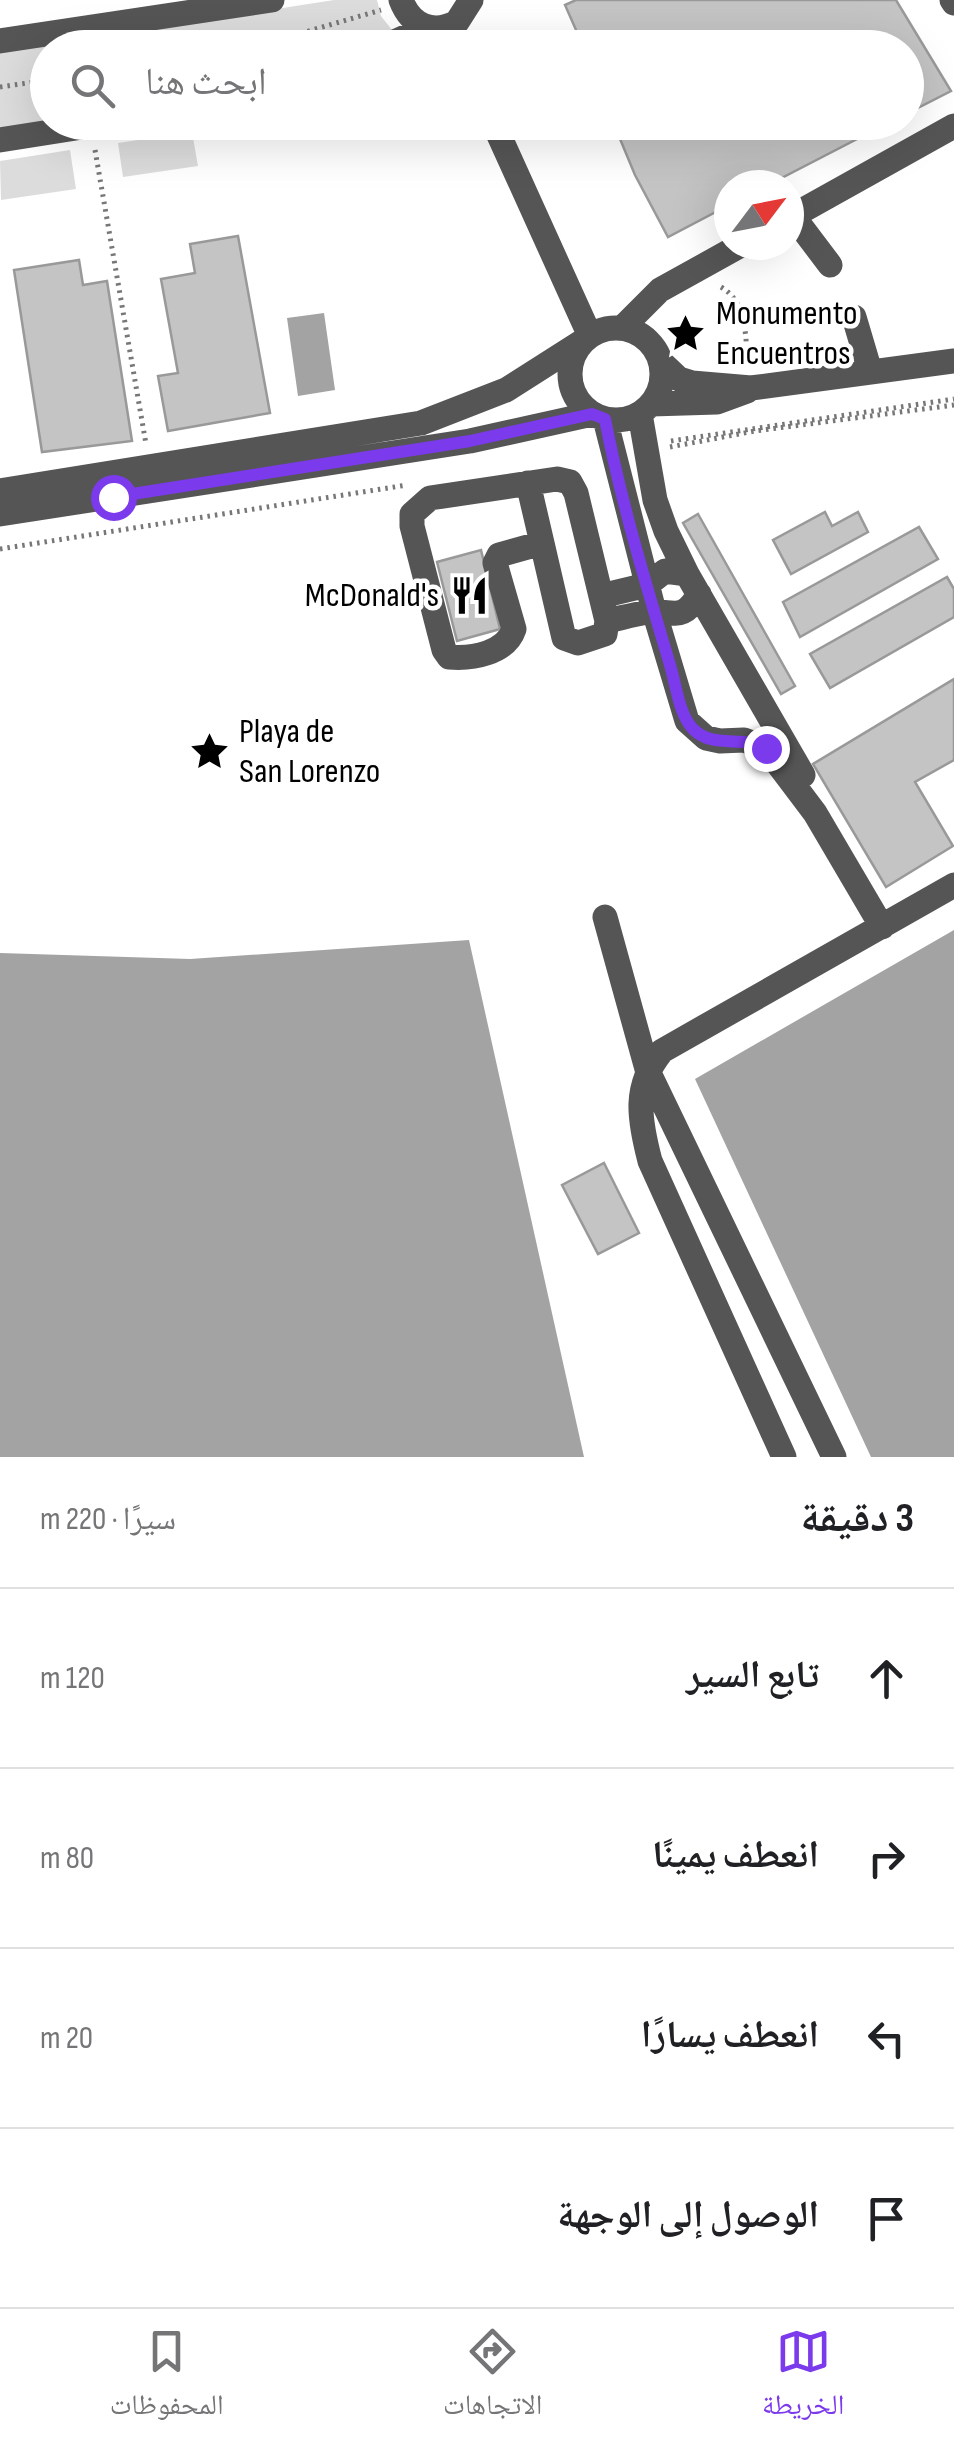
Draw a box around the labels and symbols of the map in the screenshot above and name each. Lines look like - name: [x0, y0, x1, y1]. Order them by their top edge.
- north arrow: [714, 170, 804, 260]
- place label: Monumento Encuentros: [716, 292, 858, 375]
- place icon: Monumento Encuentros: [665, 312, 707, 354]
- route start: [91, 475, 137, 521]
- place label: McDonald's: [305, 574, 439, 617]
- restaurant icon: McDonald's: [448, 574, 490, 616]
- place label: Playa de San Lorenzo: [239, 710, 380, 793]
- route end: [744, 726, 790, 772]
- place icon: Playa de San Lorenzo: [188, 730, 230, 772]

